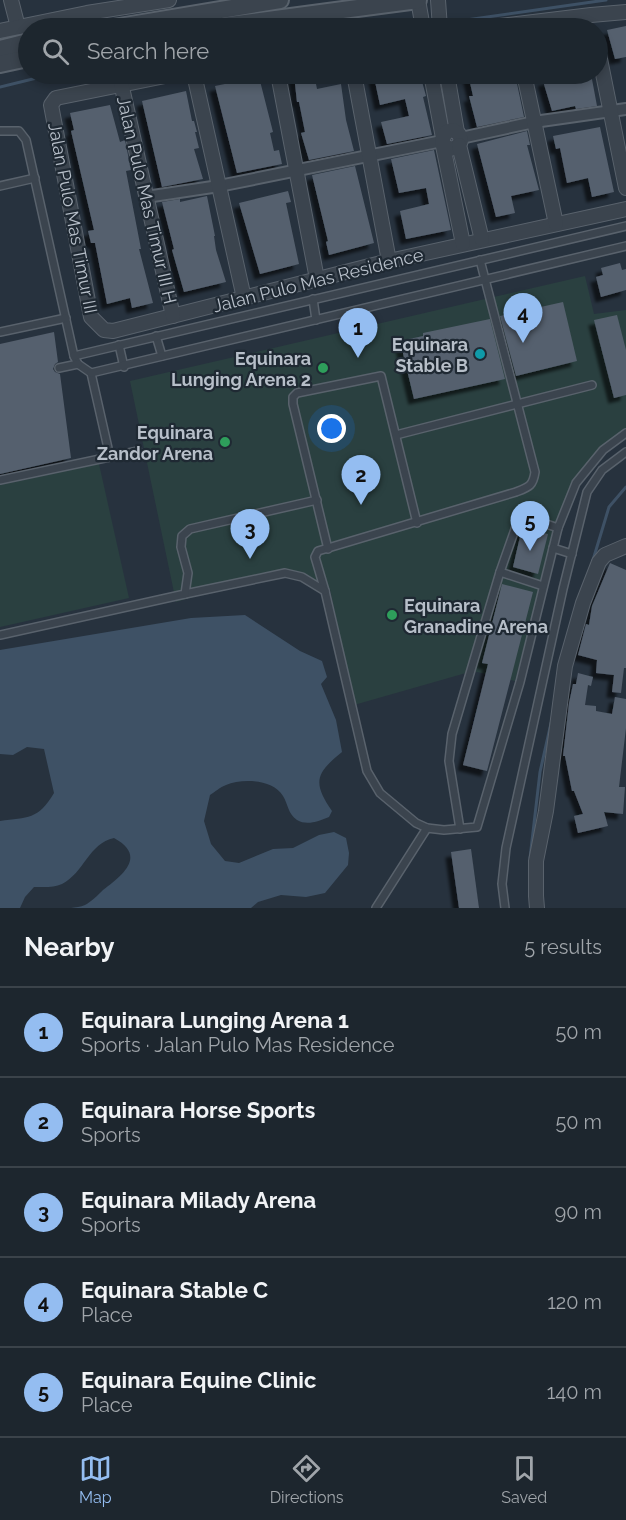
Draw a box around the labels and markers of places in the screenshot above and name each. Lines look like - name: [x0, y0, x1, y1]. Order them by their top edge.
- pin: 4: [504, 294, 542, 343]
- pin: 1: [338, 308, 378, 358]
- place label: Equinara Stable B: [392, 334, 468, 376]
- marker: Equinara Stable B: [473, 347, 487, 361]
- place label: Equinara Lunging Arena 2: [171, 348, 311, 390]
- marker: Equinara Lunging Arena 2: [316, 361, 330, 375]
- place label: Equinara Zandor Arena: [97, 422, 213, 464]
- marker: Equinara Zandor Arena: [218, 435, 232, 449]
- pin: 2: [342, 456, 380, 505]
- pin: 5: [510, 502, 550, 551]
- pin: 3: [230, 510, 270, 559]
- place label: Equinara Granadine Arena: [404, 595, 548, 637]
- marker: Equinara Granadine Arena: [385, 608, 399, 622]

